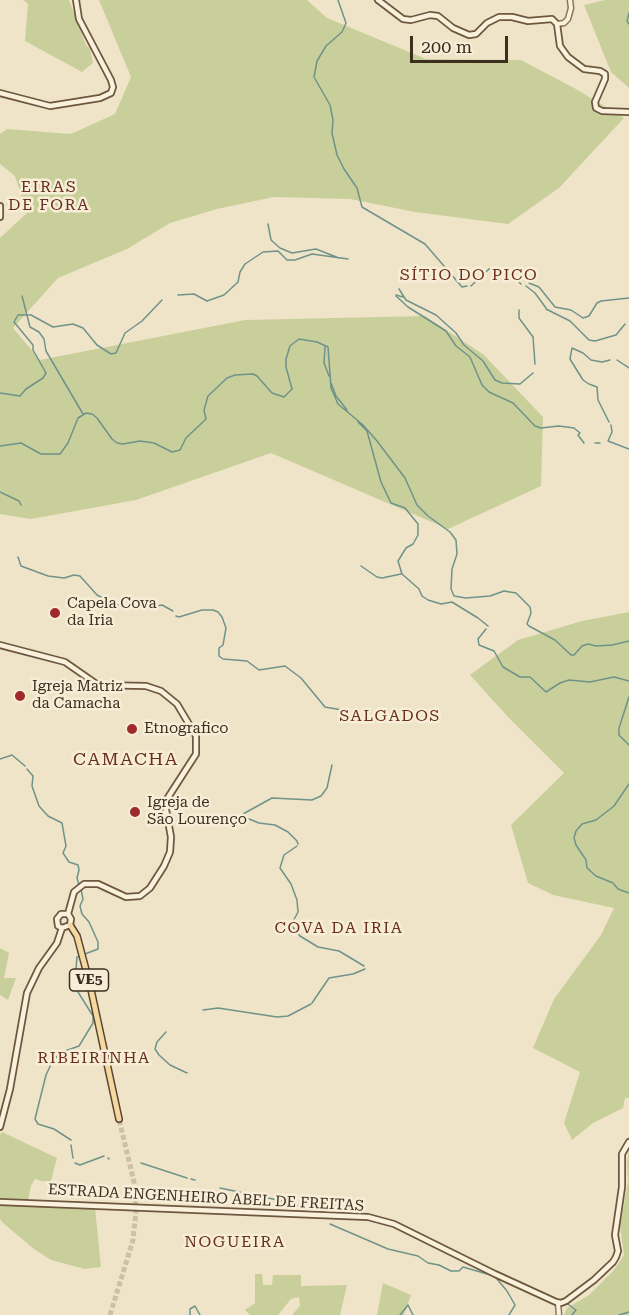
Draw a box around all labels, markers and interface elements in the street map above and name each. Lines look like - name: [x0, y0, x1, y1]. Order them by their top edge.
- scale bar: [413, 24, 510, 62]
- text: 200 m: [421, 36, 472, 57]
- district label: EIRAS DE FORA: [8, 177, 90, 215]
- district label: SÍTIO DO PICO: [400, 265, 538, 285]
- place label: Capela Cova da Iria: [67, 595, 157, 630]
- marker: Capela Cova da Iria: [48, 606, 62, 620]
- place label: Igreja Matriz da Camacha: [32, 678, 122, 713]
- marker: Igreja Matriz da Camacha: [13, 689, 27, 703]
- district label: SALGADOS: [339, 706, 441, 726]
- place label: Etnografico: [144, 720, 228, 738]
- marker: Etnografico: [125, 722, 139, 736]
- district label: CAMACHA: [73, 749, 179, 771]
- place label: Igreja de São Lourenço: [147, 794, 247, 829]
- marker: Igreja de São Lourenço: [128, 805, 142, 819]
- district label: COVA DA IRIA: [275, 918, 403, 938]
- road number: VE5: [70, 969, 109, 991]
- district label: RIBEIRINHA: [37, 1048, 151, 1068]
- street label: ESTRADA ENGENHEIRO ABEL DE FREITAS: [47, 1181, 365, 1215]
- district label: NOGUEIRA: [184, 1232, 286, 1252]

